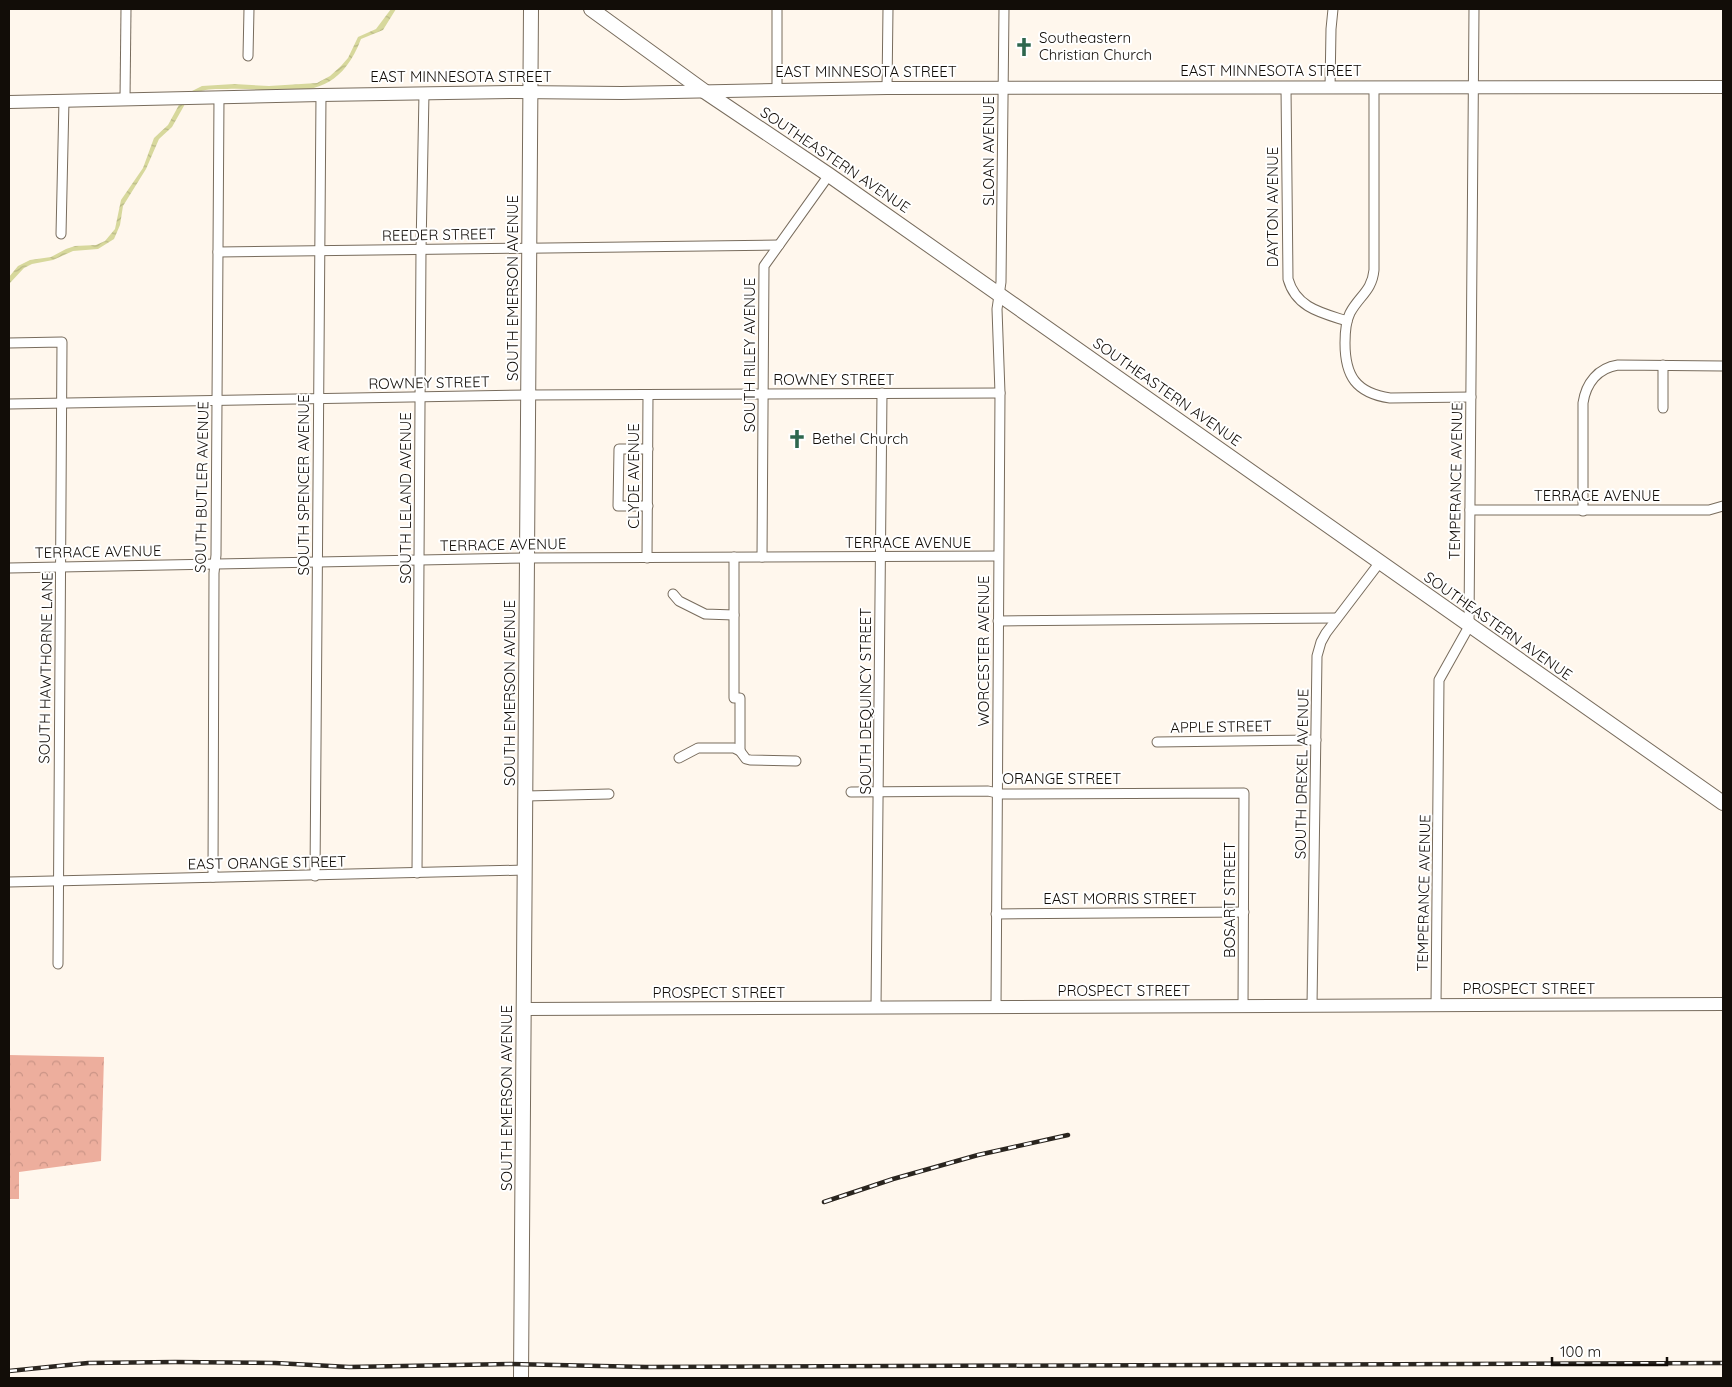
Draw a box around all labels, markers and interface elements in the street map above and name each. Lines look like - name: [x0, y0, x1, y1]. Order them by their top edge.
- place label: Southeastern Christian Church: [1039, 28, 1152, 64]
- church icon: Southeastern Christian Church: [1013, 36, 1035, 58]
- street label: EAST MINNESOTA STREET: [1180, 61, 1362, 80]
- street label: EAST MINNESOTA STREET: [775, 62, 957, 81]
- street label: EAST MINNESOTA STREET: [370, 67, 552, 86]
- street label: SLOAN AVENUE: [979, 96, 998, 206]
- street label: SOUTHEASTERN AVENUE: [757, 102, 914, 217]
- street label: DAYTON AVENUE: [1263, 147, 1282, 267]
- street label: SOUTH EMERSON AVENUE: [503, 195, 522, 381]
- street label: REEDER STREET: [382, 224, 496, 245]
- street label: SOUTH RILEY AVENUE: [740, 278, 759, 432]
- street label: SOUTHEASTERN AVENUE: [1089, 333, 1245, 450]
- street label: ROWNEY STREET: [773, 370, 895, 389]
- street label: ROWNEY STREET: [368, 372, 490, 393]
- street label: SOUTH SPENCER AVENUE: [294, 395, 313, 575]
- street label: SOUTH BUTLER AVENUE: [191, 401, 212, 573]
- street label: TEMPERANCE AVENUE: [1445, 402, 1466, 560]
- street label: SOUTH LELAND AVENUE: [396, 412, 415, 584]
- street label: CLYDE AVENUE: [624, 423, 643, 529]
- church icon: Bethel Church: [786, 428, 808, 450]
- place label: Bethel Church: [812, 429, 908, 448]
- street label: TERRACE AVENUE: [1534, 486, 1660, 505]
- street label: TERRACE AVENUE: [845, 533, 971, 552]
- street label: TERRACE AVENUE: [439, 534, 566, 555]
- street label: TERRACE AVENUE: [34, 541, 161, 562]
- street label: SOUTHEASTERN AVENUE: [1420, 567, 1576, 684]
- street label: SOUTH HAWTHORNE LANE: [34, 572, 57, 764]
- street label: WORCESTER AVENUE: [974, 575, 993, 727]
- street label: SOUTH EMERSON AVENUE: [500, 600, 519, 786]
- street label: SOUTH DEQUINCY STREET: [856, 608, 875, 794]
- street label: SOUTH DREXEL AVENUE: [1291, 689, 1312, 859]
- street label: APPLE STREET: [1170, 716, 1272, 737]
- street label: ORANGE STREET: [1003, 769, 1121, 788]
- street label: TEMPERANCE AVENUE: [1413, 814, 1434, 972]
- street label: BOSART STREET: [1220, 842, 1239, 958]
- street label: EAST ORANGE STREET: [188, 852, 346, 873]
- street label: EAST MORRIS STREET: [1043, 889, 1197, 908]
- street label: PROSPECT STREET: [1463, 979, 1595, 998]
- street label: PROSPECT STREET: [1058, 981, 1190, 1000]
- street label: PROSPECT STREET: [653, 983, 785, 1002]
- street label: SOUTH EMERSON AVENUE: [497, 1005, 516, 1191]
- scale bar: [1552, 1334, 1667, 1366]
- text: 100 m: [1560, 1342, 1601, 1361]

